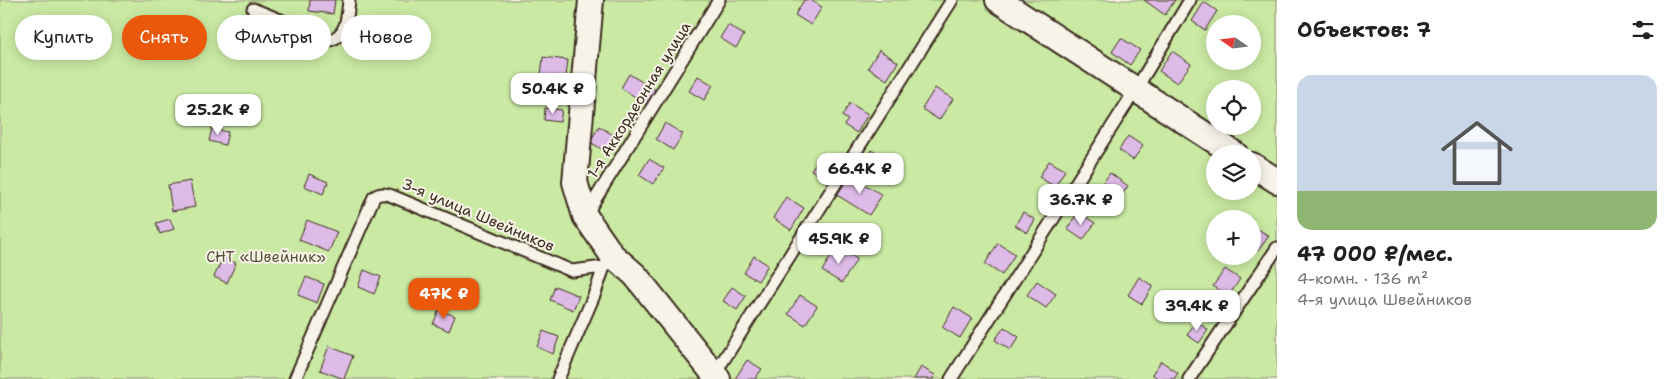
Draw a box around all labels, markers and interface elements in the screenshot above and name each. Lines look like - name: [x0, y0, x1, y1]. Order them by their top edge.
- chip: Купить: [15, 15, 112, 60]
- chip: Снять: [122, 15, 207, 60]
- chip: Фильтры: [217, 15, 331, 60]
- chip: Новое: [341, 15, 431, 60]
- north arrow: [1206, 15, 1261, 70]
- map controls: [1206, 15, 1261, 265]
- text: Объектов: 7: [1297, 16, 1431, 44]
- icon: filters: [1629, 16, 1657, 44]
- street label: 1-я Аккордеонная улица: [582, 17, 696, 182]
- pin: 50.4K ₽: [507, 72, 599, 115]
- text: 50.4K ₽: [522, 78, 584, 99]
- button: locate: [1206, 80, 1261, 135]
- pin: 25.2K ₽: [172, 94, 264, 136]
- text: 25.2K ₽: [186, 99, 250, 120]
- icon: home: [1432, 108, 1522, 198]
- button: layers: [1206, 145, 1261, 200]
- pin: 66.4K ₽: [814, 152, 906, 195]
- text: 66.4K ₽: [828, 158, 892, 179]
- street label: 3-я улица Швейников: [399, 174, 557, 256]
- pin: 36.7K ₽: [1035, 184, 1127, 226]
- text: 36.7K ₽: [1049, 189, 1113, 210]
- button: +: [1206, 210, 1261, 265]
- pin: 45.9K ₽: [793, 222, 885, 265]
- text: 45.9K ₽: [808, 228, 870, 249]
- text: 47 000 ₽/мес.: [1297, 240, 1453, 268]
- park label: СНТ «Швейник»: [206, 247, 326, 267]
- text: 4-комн. · 136 m²: [1297, 268, 1428, 289]
- pin: 47K ₽: [409, 278, 479, 320]
- text: 47K ₽: [419, 283, 469, 304]
- text: 4-я улица Швейников: [1297, 289, 1472, 310]
- pin: 39.4K ₽: [1151, 290, 1243, 332]
- text: 39.4K ₽: [1165, 295, 1229, 316]

